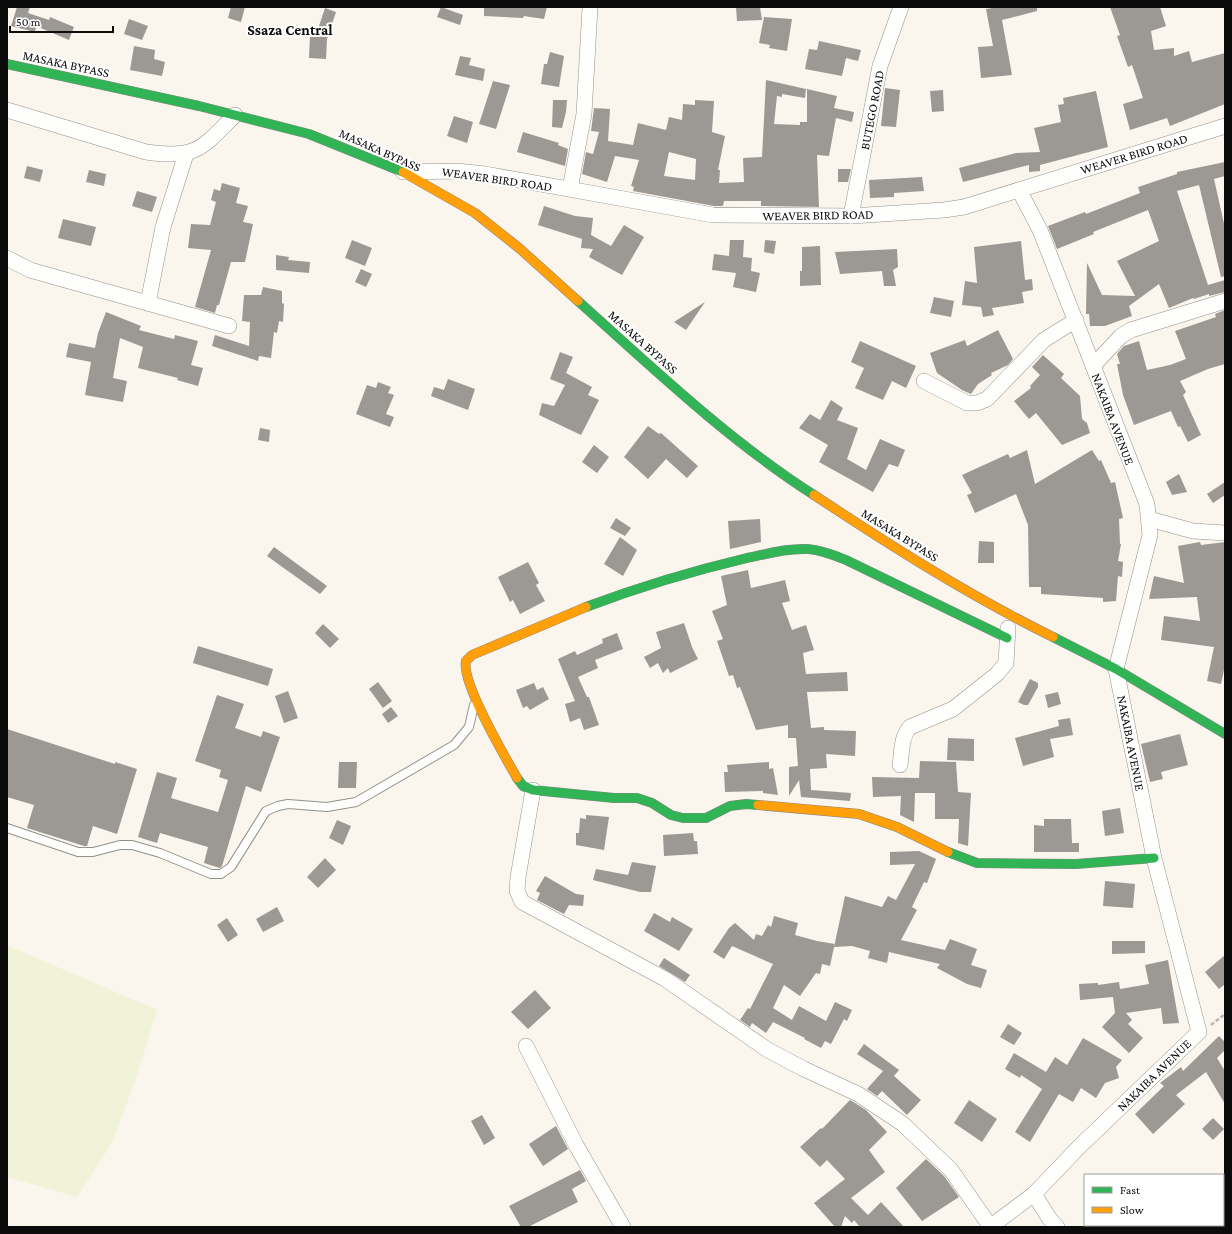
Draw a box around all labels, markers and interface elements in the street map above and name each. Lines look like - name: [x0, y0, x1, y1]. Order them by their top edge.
- scale bar: [10, 8, 113, 34]
- text: 50 m: [16, 15, 41, 29]
- district label: Ssaza Central: [247, 22, 333, 38]
- street label: MASAKA BYPASS: [21, 48, 111, 80]
- street label: BUTEGO ROAD: [857, 69, 887, 151]
- street label: MASAKA BYPASS: [337, 125, 423, 175]
- street label: WEAVER BIRD ROAD: [1079, 131, 1189, 177]
- street label: WEAVER BIRD ROAD: [441, 164, 553, 194]
- street label: WEAVER BIRD ROAD: [762, 207, 874, 223]
- street label: MASAKA BYPASS: [605, 307, 681, 377]
- street label: NAKAIBA AVENUE: [1089, 371, 1137, 467]
- street label: MASAKA BYPASS: [859, 505, 941, 565]
- street label: NAKAIBA AVENUE: [1114, 694, 1148, 792]
- street label: NAKAIBA AVENUE: [1114, 1036, 1194, 1114]
- legend: [1084, 1174, 1224, 1226]
- text: Fast: [1120, 1183, 1141, 1197]
- text: Slow: [1120, 1203, 1144, 1217]

